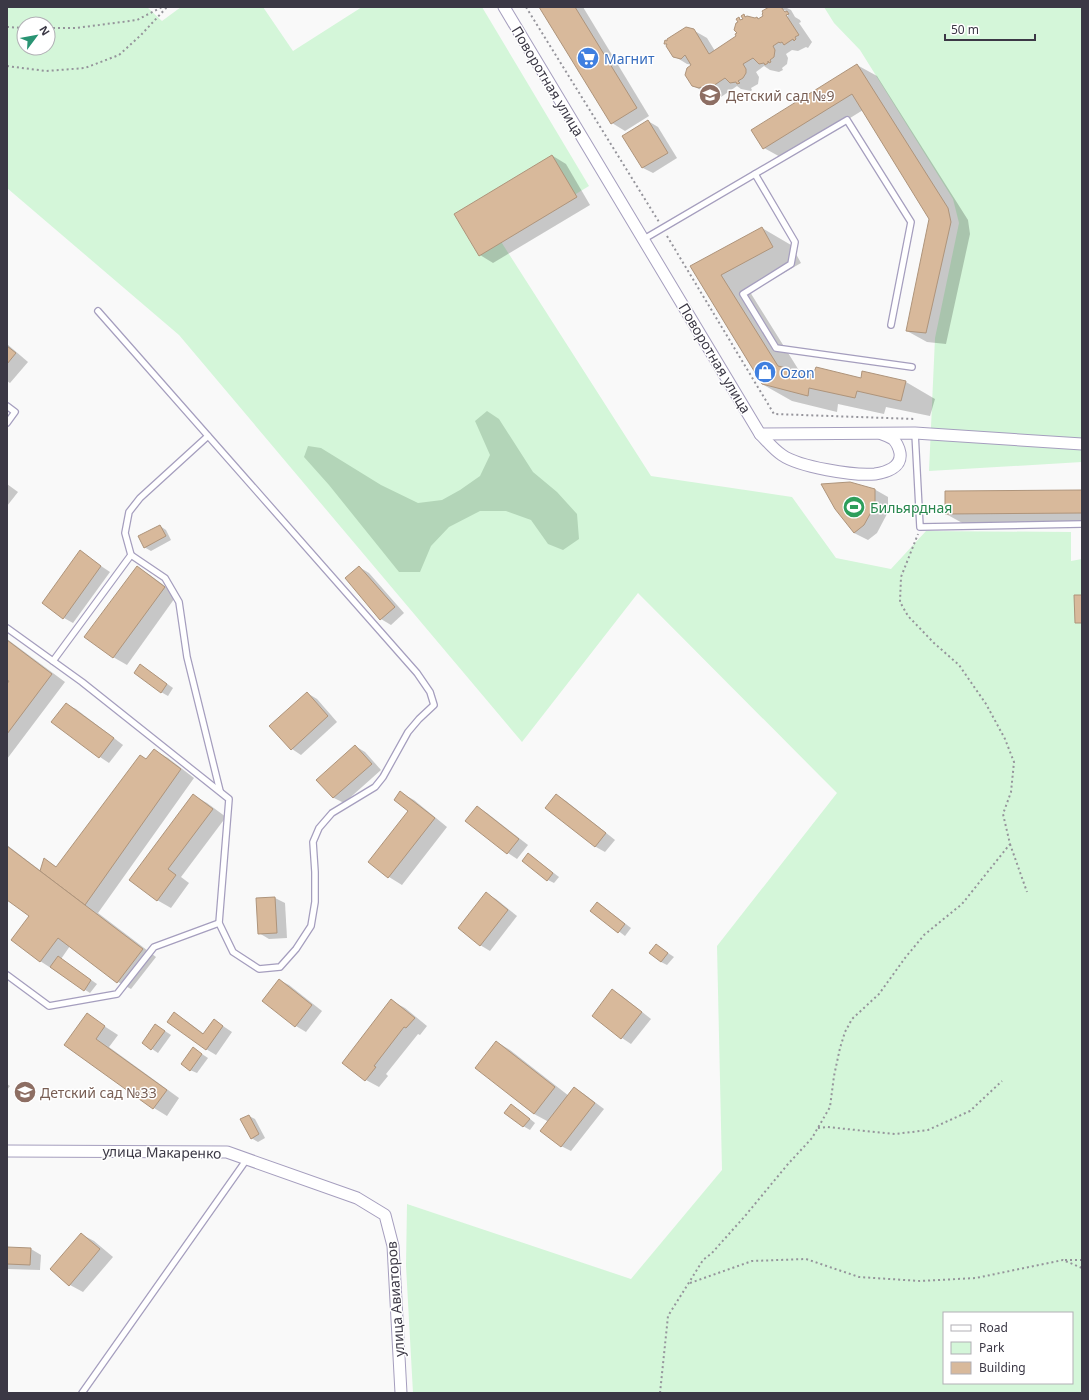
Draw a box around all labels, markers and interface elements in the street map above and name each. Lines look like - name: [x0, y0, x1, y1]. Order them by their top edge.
- north arrow: [16, 16, 56, 56]
- scale bar: [945, 16, 1035, 42]
- text: 50 m: [951, 21, 979, 38]
- street label: Поворотная улица: [507, 22, 589, 140]
- text: N: [36, 23, 54, 38]
- supermarket icon: Магнит: [575, 45, 601, 71]
- place label: Магнит: [604, 49, 655, 68]
- school or university icon: Детский сад №9: [697, 82, 723, 108]
- place label: Детский сад №9: [726, 86, 835, 105]
- street label: Поворотная улица: [674, 299, 756, 417]
- shop icon: Ozon: [752, 359, 778, 385]
- place label: Ozon: [780, 363, 815, 382]
- sports icon: Бильярдная: [841, 494, 867, 520]
- place label: Бильярдная: [870, 498, 952, 517]
- school or university icon: Детский сад №33: [12, 1079, 38, 1105]
- place label: Детский сад №33: [40, 1083, 157, 1102]
- street label: улица Макаренко: [102, 1141, 222, 1163]
- street label: улица Авиаторов: [381, 1240, 409, 1357]
- legend: [943, 1312, 1073, 1384]
- text: Road: [979, 1319, 1008, 1336]
- text: Park: [979, 1339, 1005, 1356]
- text: Building: [979, 1359, 1026, 1376]

